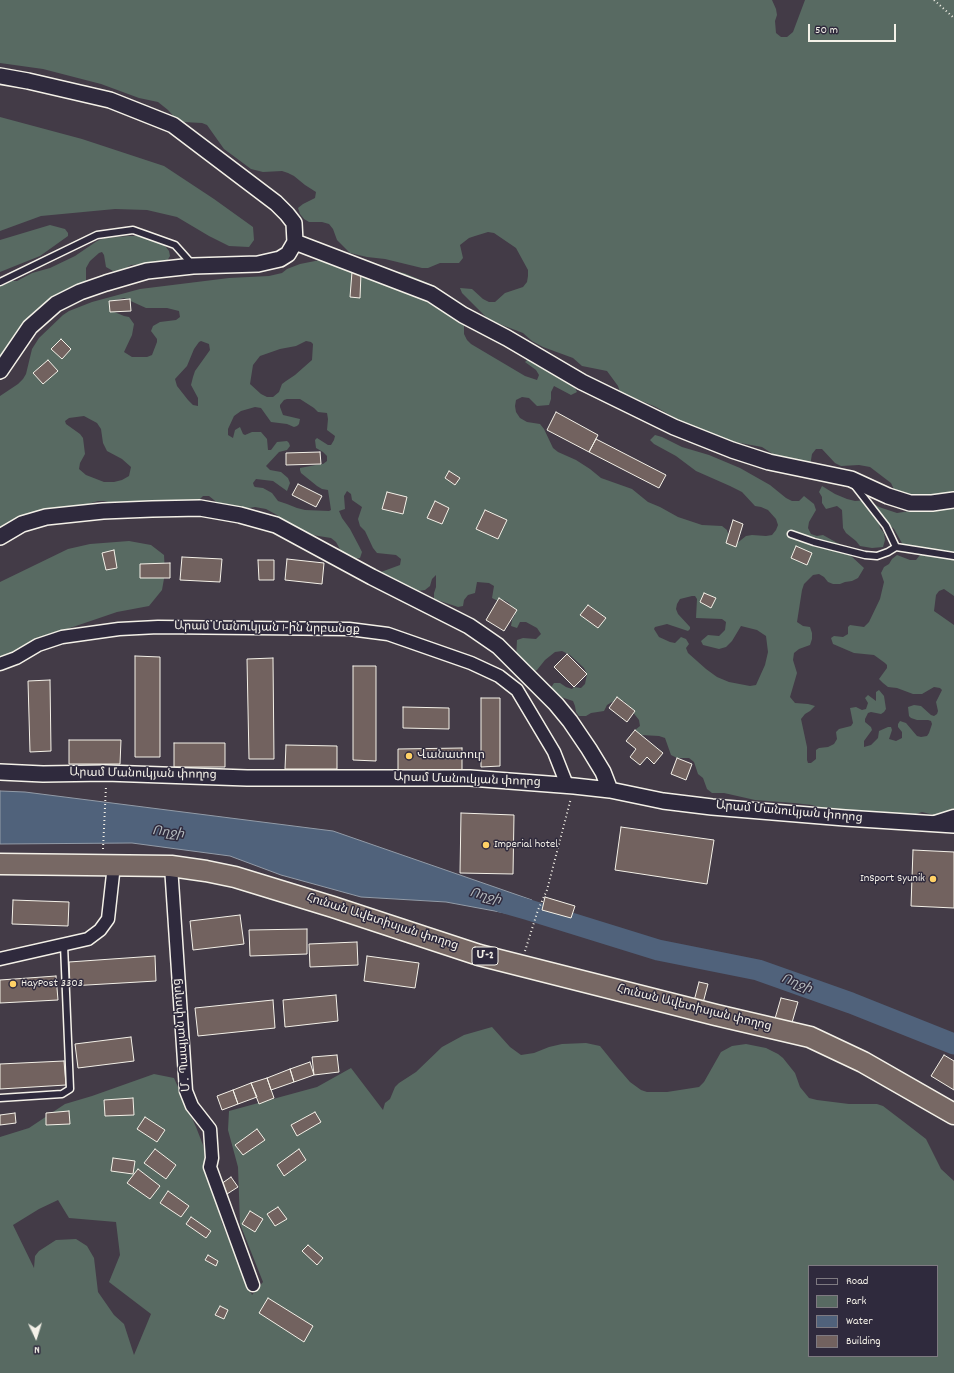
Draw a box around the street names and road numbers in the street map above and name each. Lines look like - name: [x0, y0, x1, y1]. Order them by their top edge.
- street label: Արամ Մանուկյան 1-ին նրբանցք: [174, 620, 360, 638]
- street label: Արամ Մանուկյան փողոց: [69, 767, 217, 783]
- street label: Արամ Մանուկյան փողոց: [393, 771, 541, 791]
- street label: Արամ Մանուկյան փողոց: [715, 799, 863, 827]
- street label: Հունան Ավետիսյան փողոց: [304, 892, 460, 954]
- road number: Մ-2: [472, 947, 498, 965]
- street label: Մ․ Պապյան փողոց: [171, 978, 195, 1092]
- street label: Հունան Ավետիսյան փողոց: [615, 983, 773, 1035]

